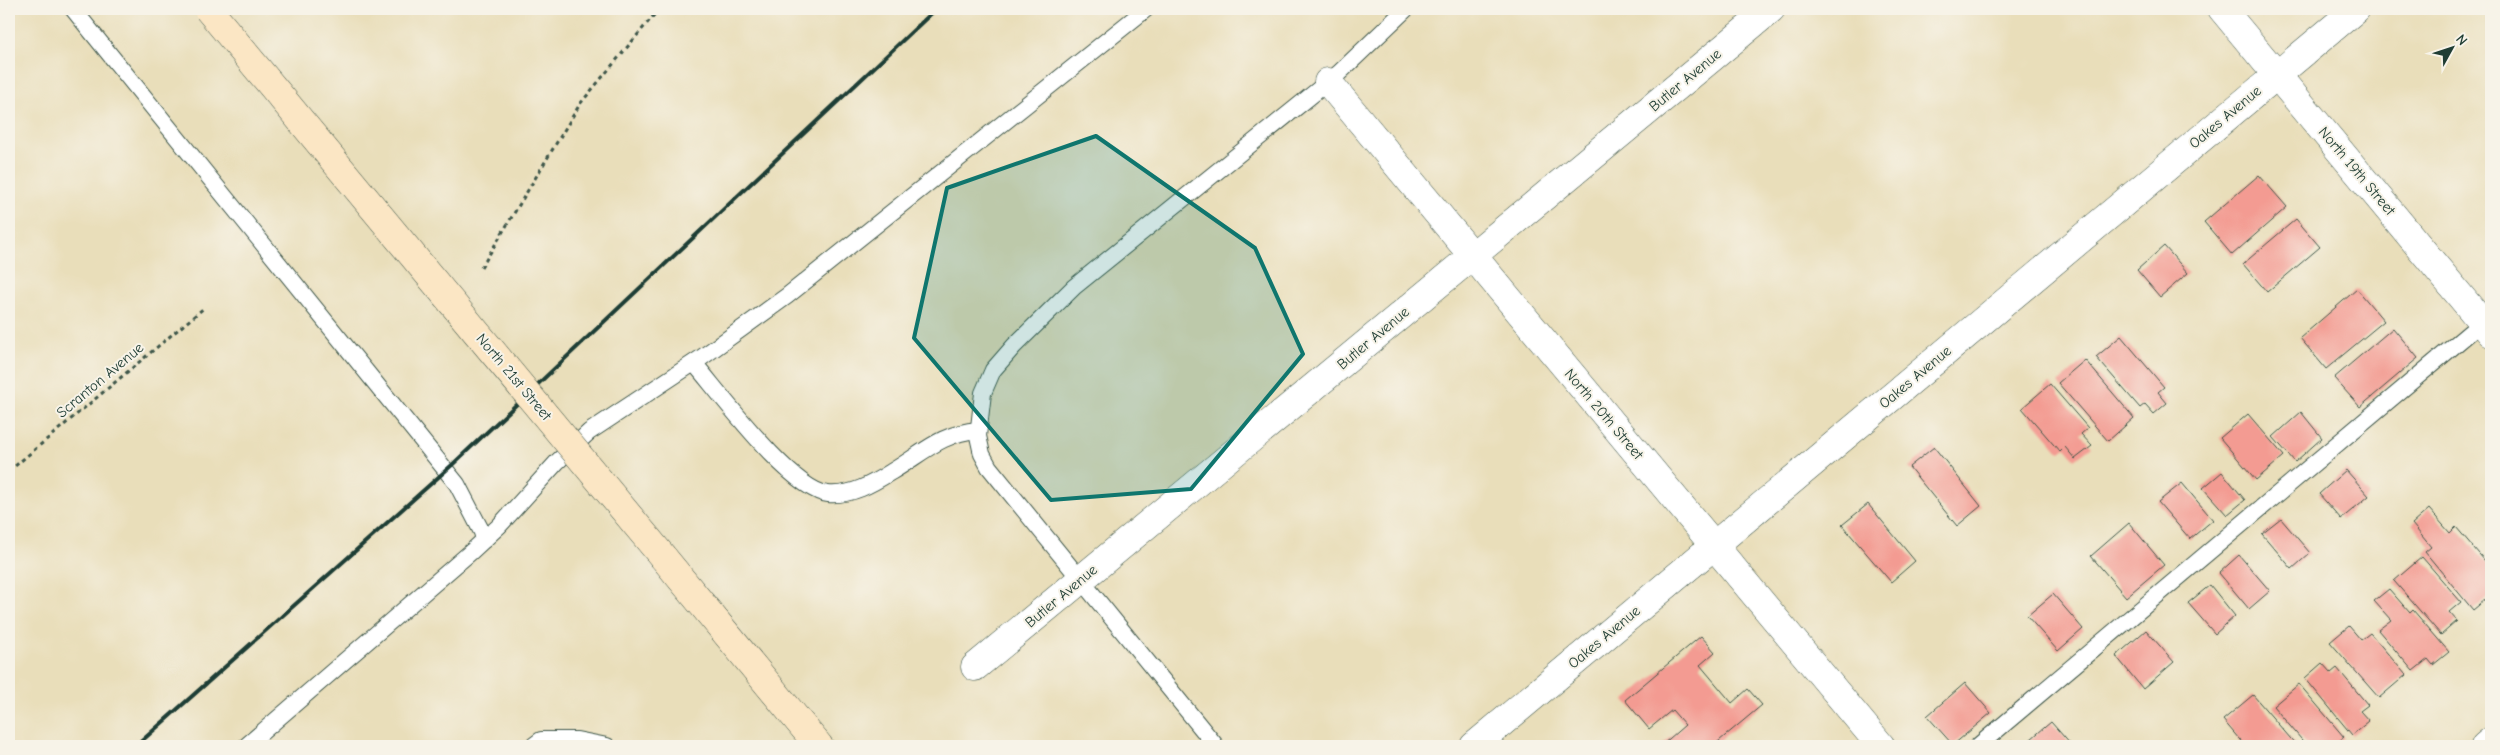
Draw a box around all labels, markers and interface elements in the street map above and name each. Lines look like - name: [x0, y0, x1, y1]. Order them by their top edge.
- north arrow: [2428, 22, 2478, 72]
- text: N: [2452, 31, 2471, 49]
- street label: Butler Avenue: [1645, 44, 1725, 115]
- street label: Oakes Avenue: [2185, 81, 2265, 152]
- street label: North 19th Street: [2315, 123, 2400, 219]
- street label: Butler Avenue: [1333, 302, 1413, 373]
- street label: North 21st Street: [472, 330, 556, 425]
- street label: Scranton Avenue: [53, 338, 148, 422]
- street label: Oakes Avenue: [1875, 341, 1955, 412]
- street label: North 20th Street: [1561, 365, 1648, 464]
- street label: Butler Avenue: [1021, 560, 1101, 631]
- street label: Oakes Avenue: [1564, 601, 1644, 672]

